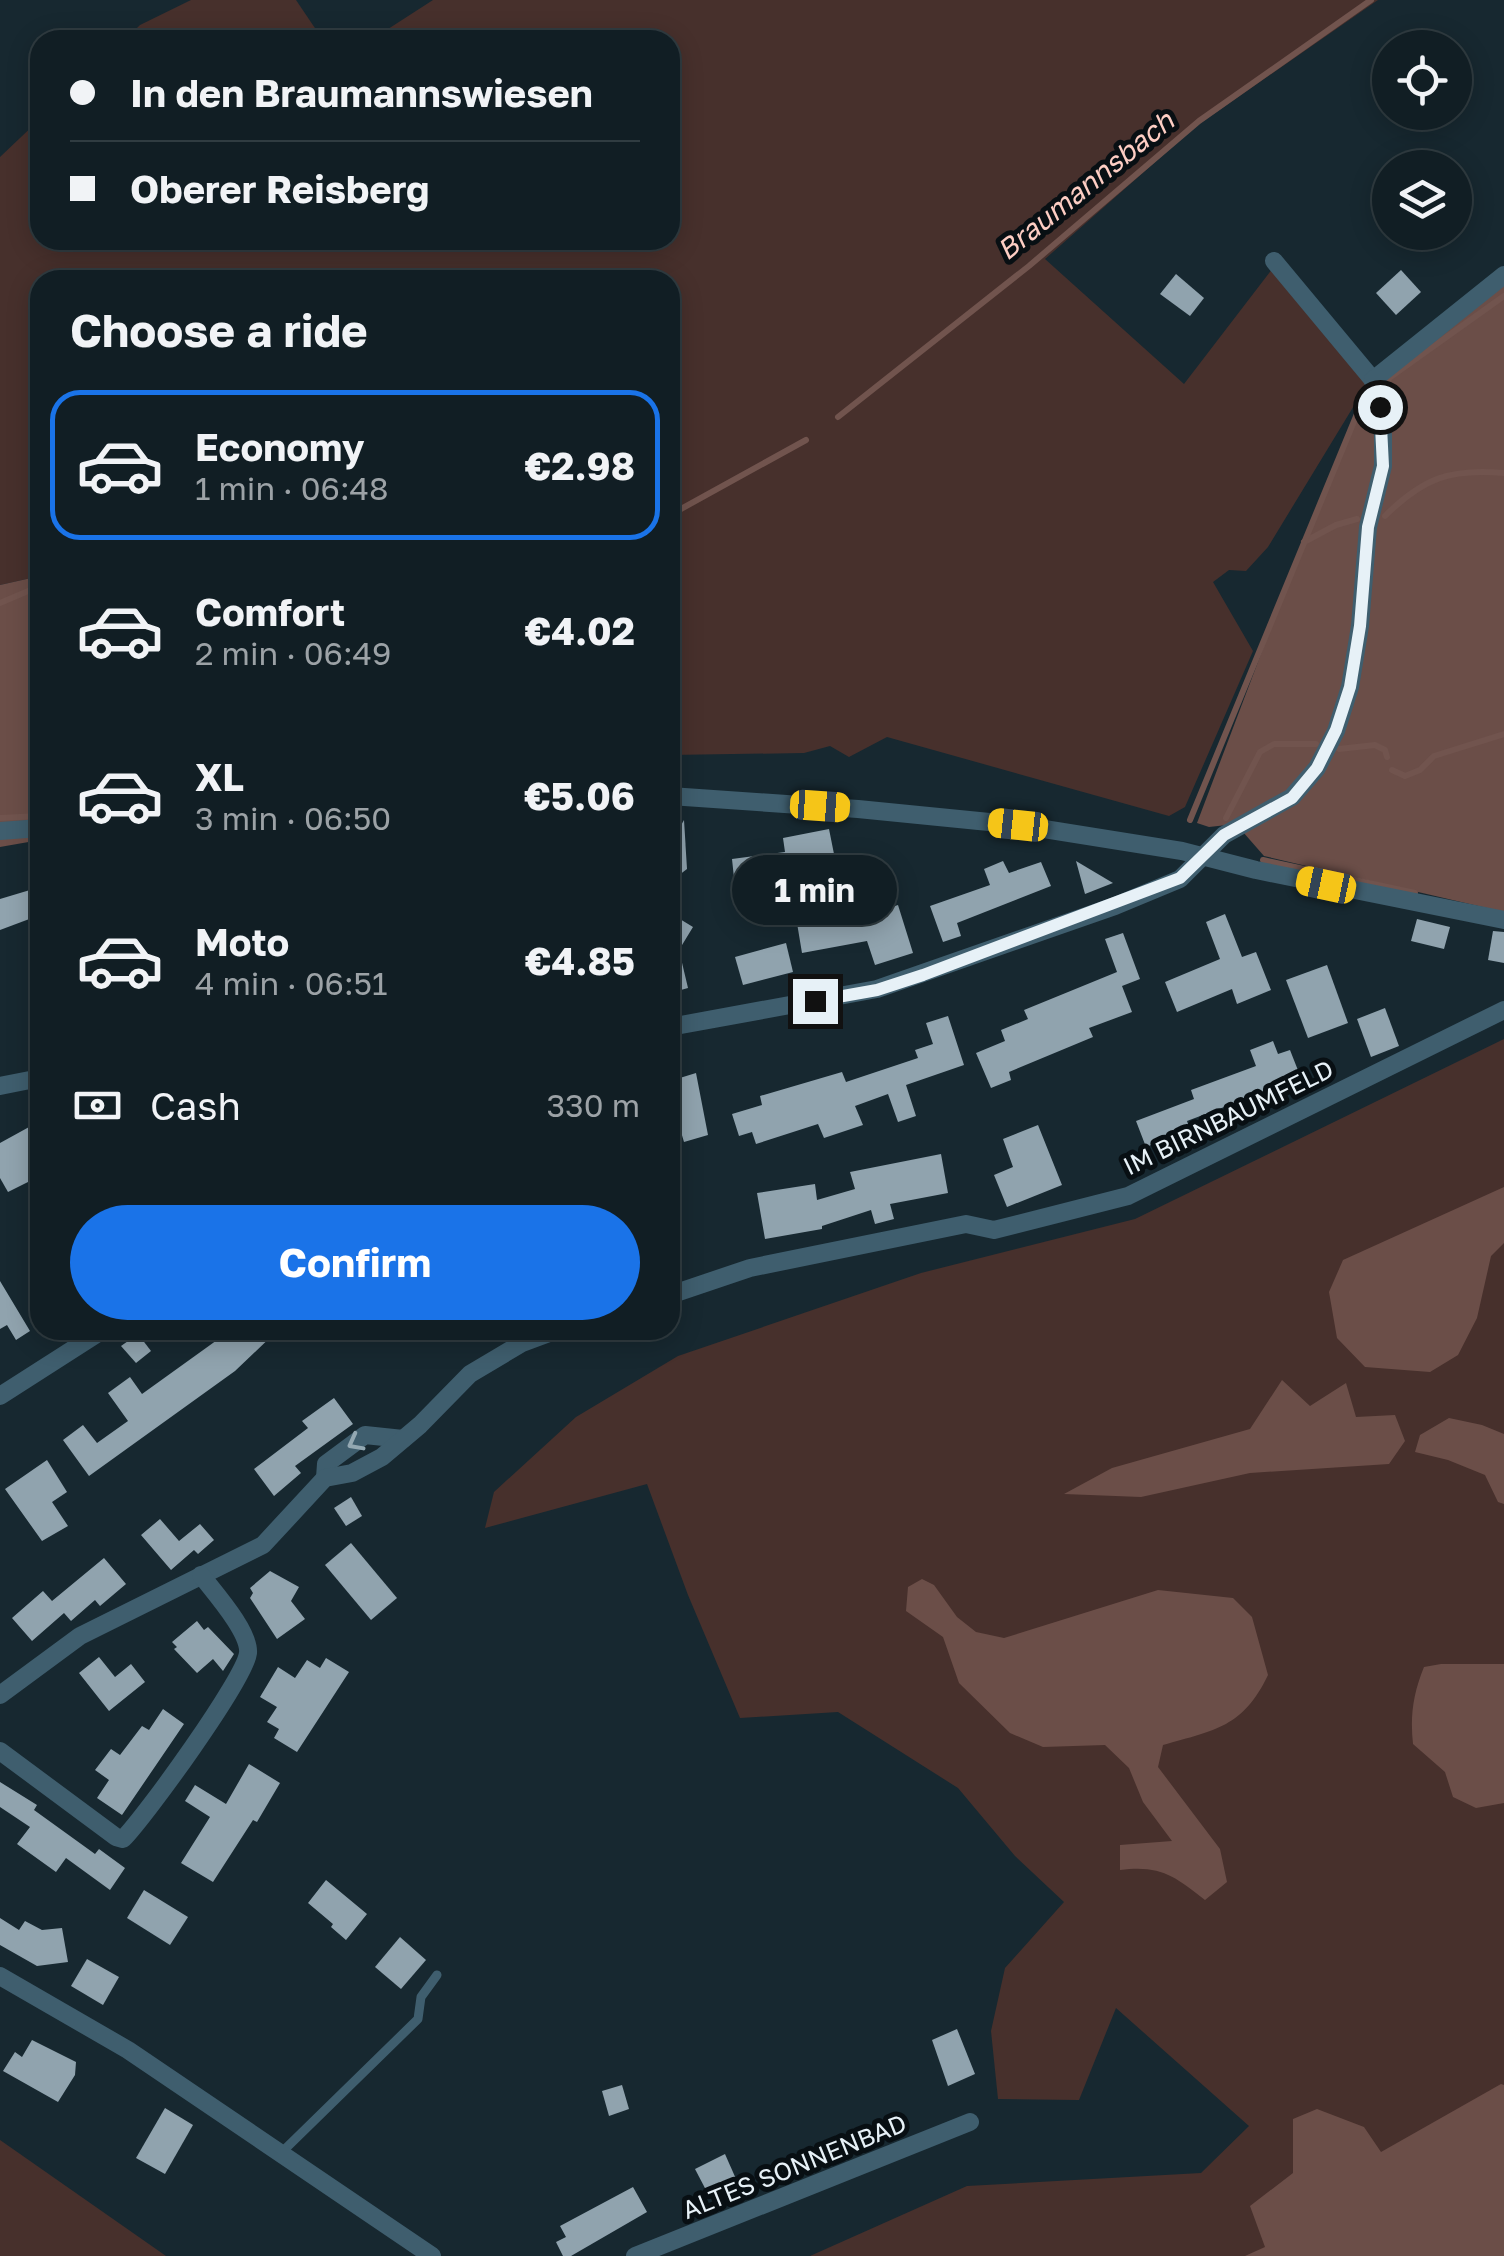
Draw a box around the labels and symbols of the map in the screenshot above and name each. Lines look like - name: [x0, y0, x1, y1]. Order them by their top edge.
- water label: Braumannsbach: [990, 103, 1181, 266]
- route start: [1358, 385, 1403, 430]
- car: [789, 789, 851, 823]
- car: [987, 807, 1049, 843]
- callout: 1 min: [732, 856, 898, 926]
- car: [1294, 864, 1358, 906]
- route end: [793, 979, 838, 1024]
- street label: IM BIRNBAUMFELD: [1118, 1053, 1338, 1181]
- one-way arrow: [347, 1431, 366, 1450]
- street label: ALTES SONNENBAD: [677, 2107, 911, 2225]

